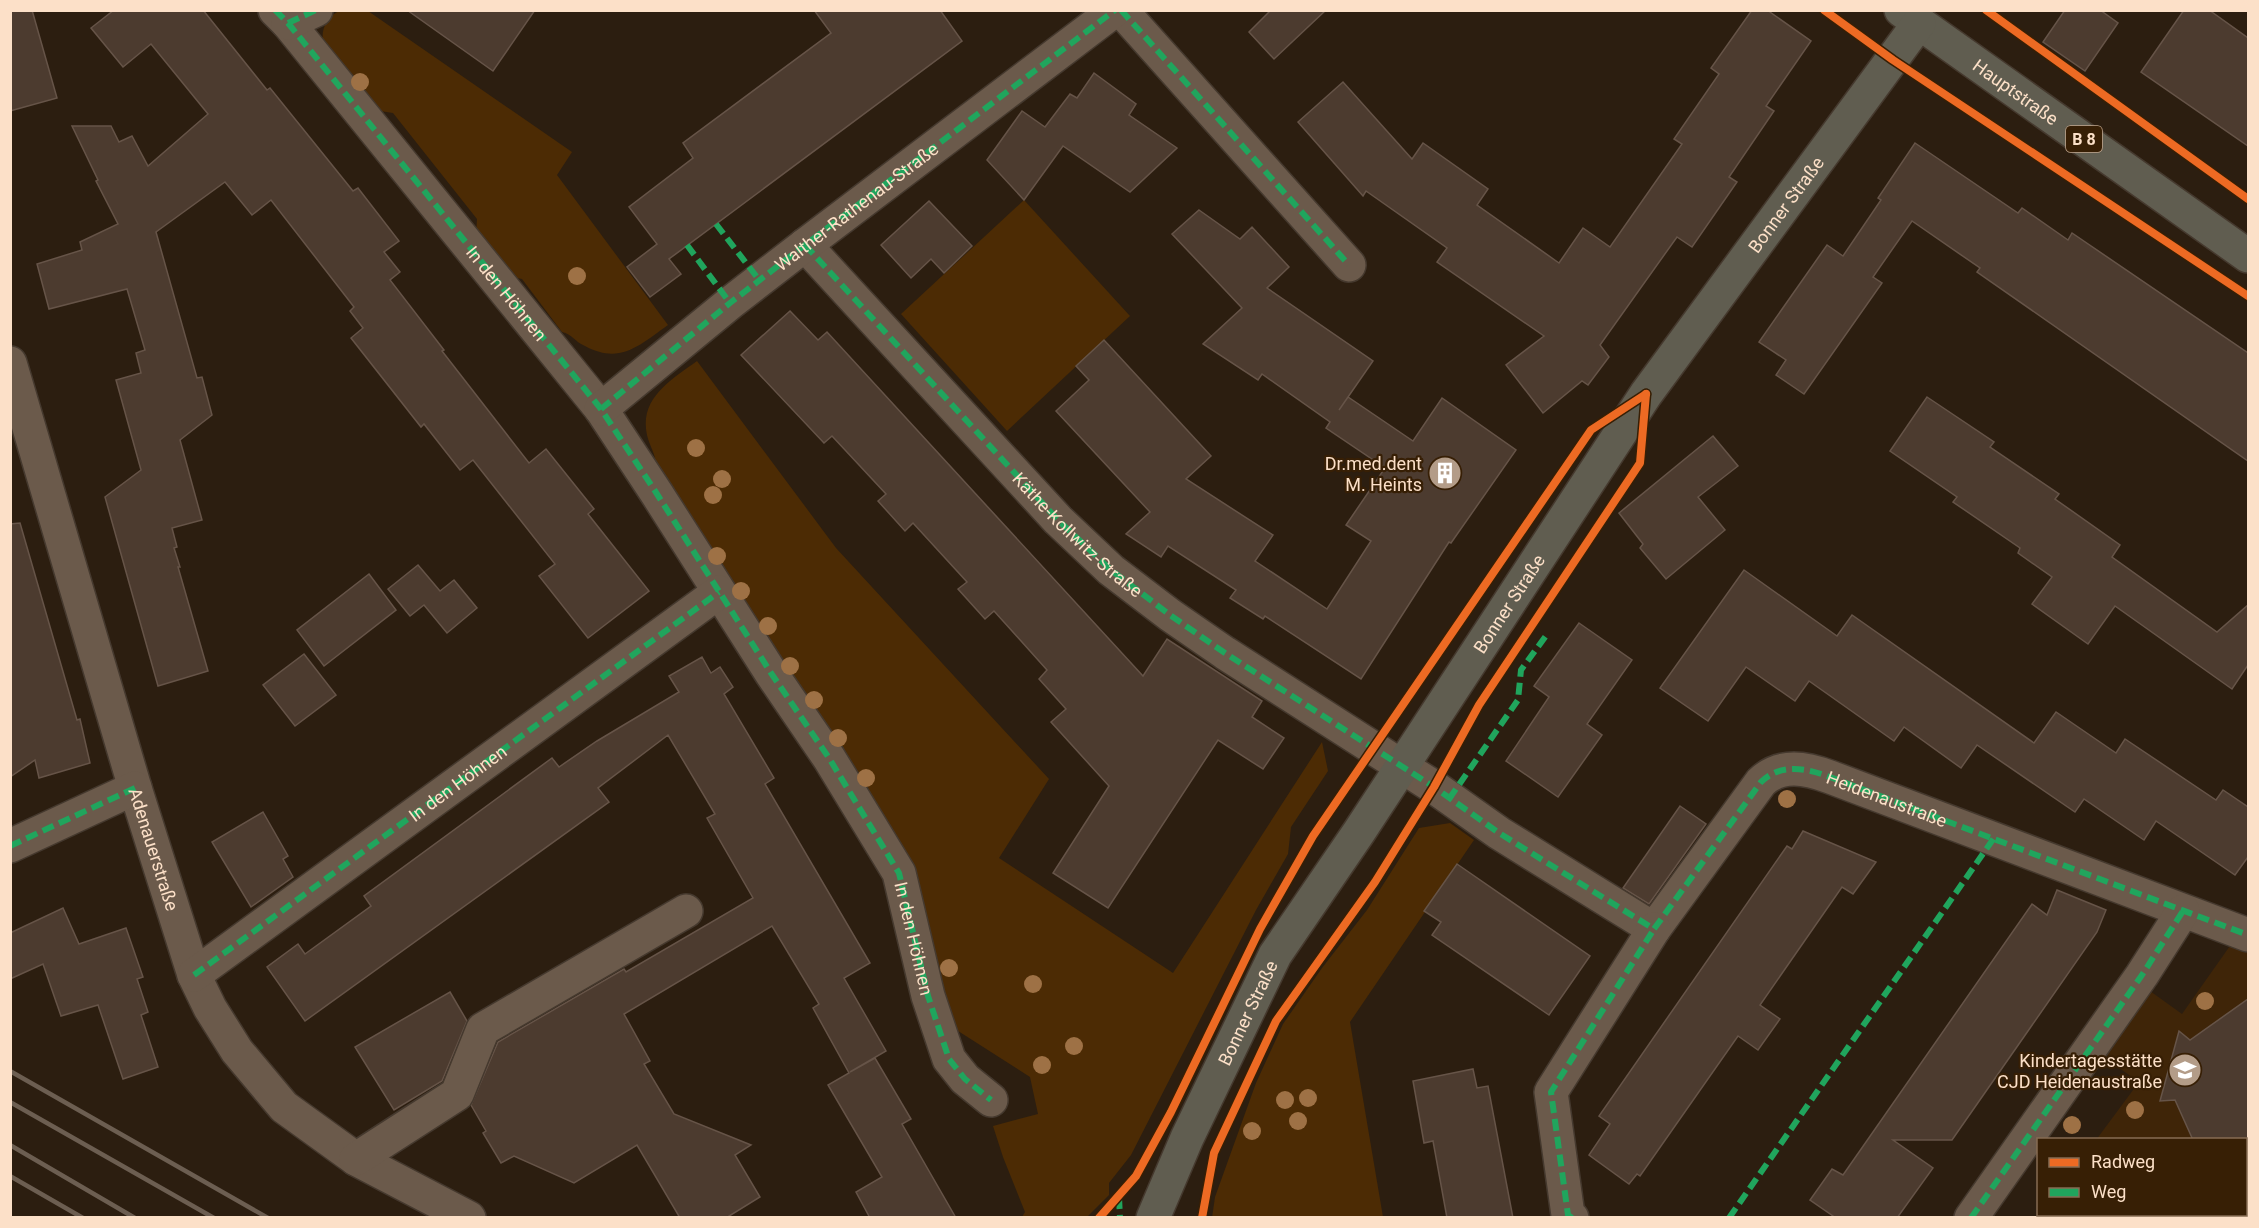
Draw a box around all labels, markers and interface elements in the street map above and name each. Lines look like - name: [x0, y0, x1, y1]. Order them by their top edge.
- street label: Hauptstraße: [1969, 54, 2063, 129]
- road number: B 8: [2066, 126, 2102, 152]
- street label: Walther-Rathenau-Straße: [770, 138, 942, 275]
- street label: Bonner Straße: [1743, 152, 1828, 256]
- street label: In den Höhnen: [462, 241, 552, 345]
- place label: Dr.med.dent M. Heints: [1325, 453, 1422, 495]
- building icon: Dr.med.dent M. Heints: [1427, 455, 1463, 491]
- street label: Käthe-Kollwitz-Straße: [1009, 468, 1147, 601]
- street label: Bonner Straße: [1469, 550, 1549, 657]
- street label: In den Höhnen: [404, 740, 510, 826]
- street label: Heidenaustraße: [1824, 766, 1950, 831]
- street label: Adenauerstraße: [125, 785, 183, 913]
- street label: In den Höhnen: [891, 879, 938, 997]
- street label: Bonner Straße: [1213, 957, 1281, 1069]
- place label: Kindertagesstätte CJD Heidenaustraße: [1997, 1050, 2162, 1092]
- school or university icon: Kindertagesstätte CJD Heidenaustraße: [2167, 1052, 2203, 1088]
- legend: [2037, 1138, 2247, 1216]
- text: Radweg: [2091, 1151, 2155, 1172]
- text: Weg: [2091, 1181, 2126, 1202]

